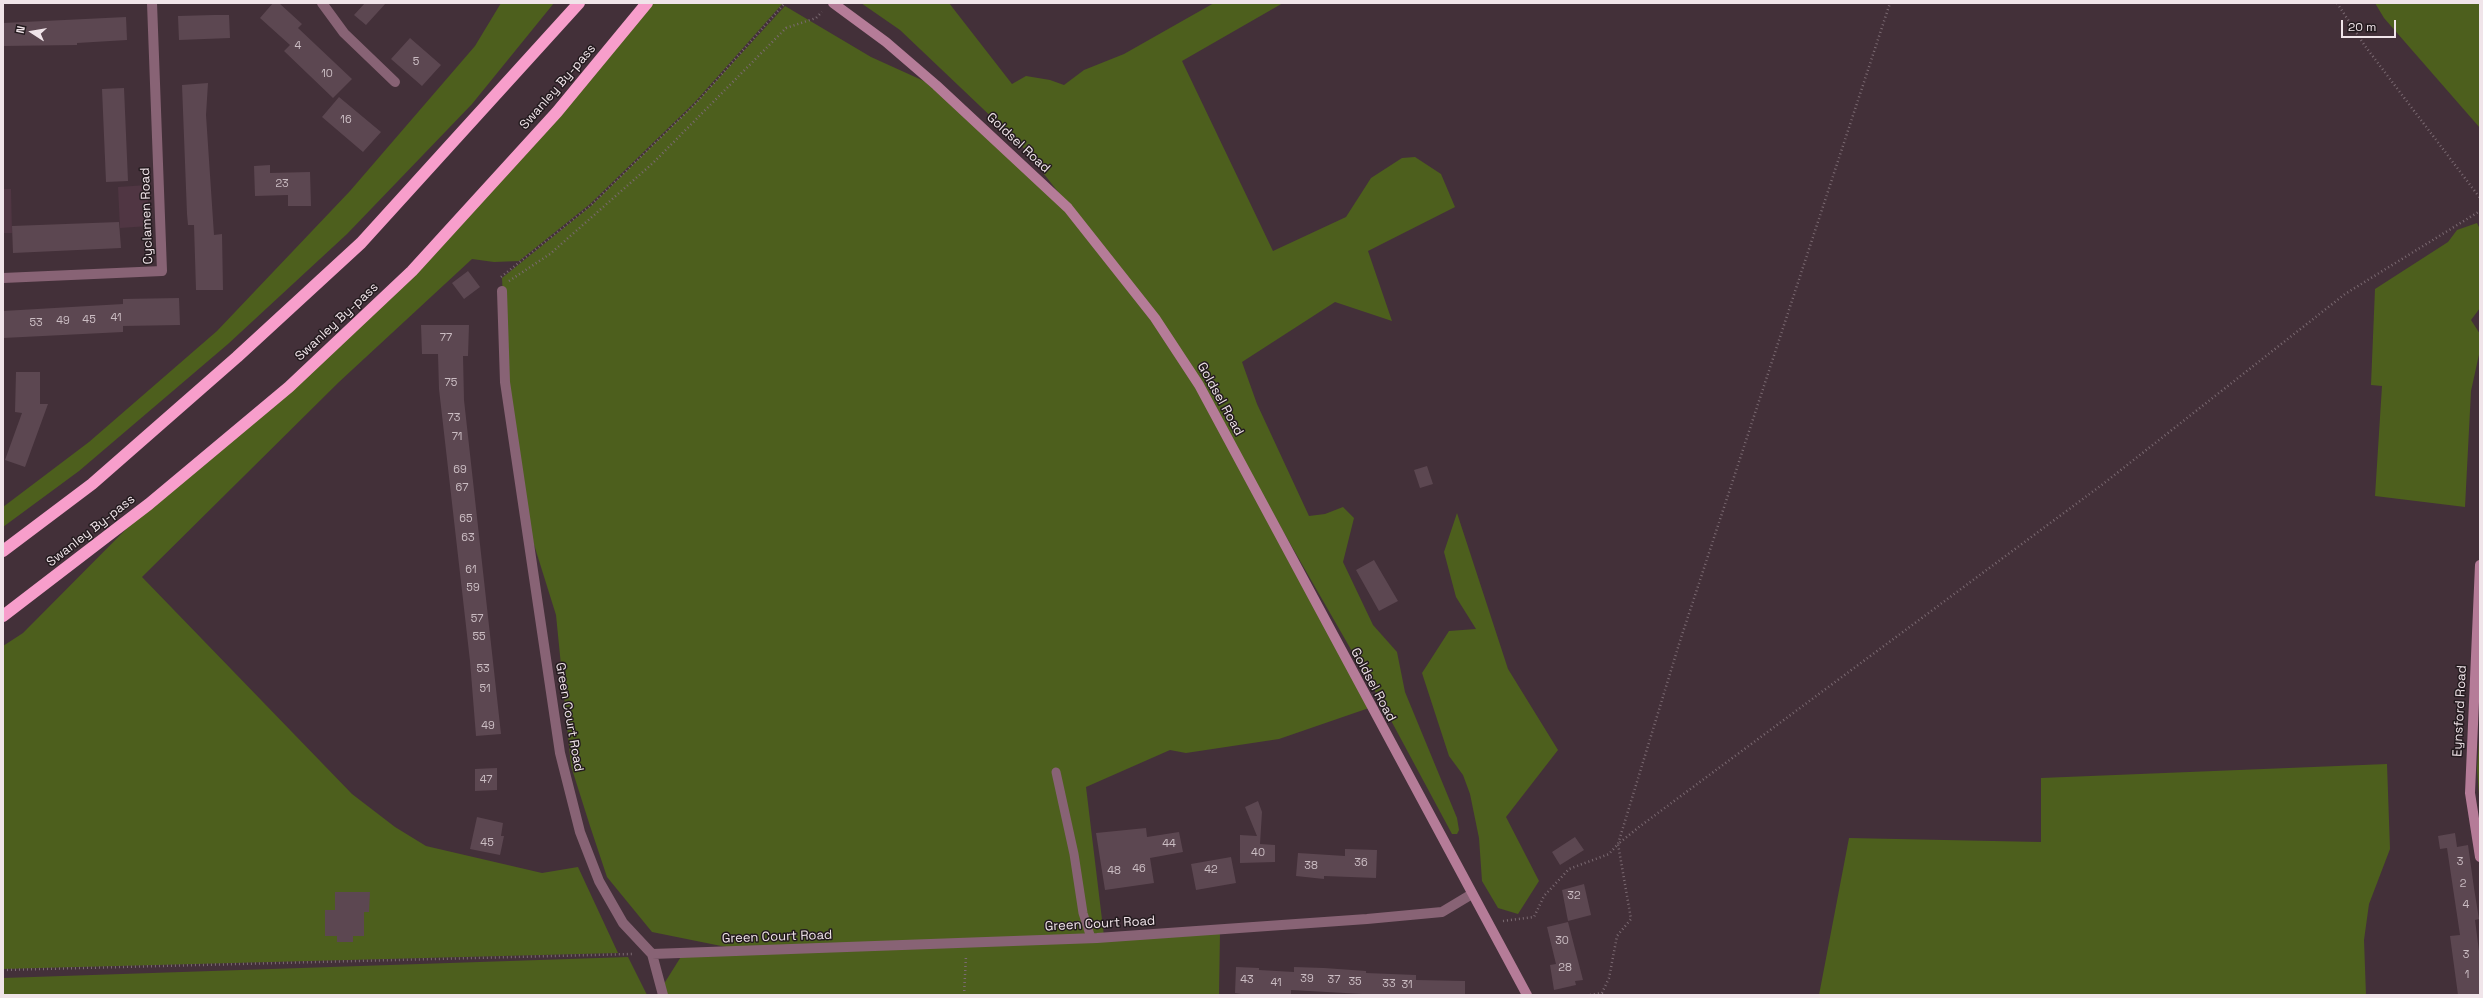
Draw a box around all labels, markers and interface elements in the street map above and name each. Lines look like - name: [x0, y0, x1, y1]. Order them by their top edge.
- north arrow: [12, 12, 52, 52]
- scale bar: [2343, 12, 2398, 38]
- text: 20 m: [2348, 19, 2376, 35]
- text: N: [13, 24, 28, 35]
- house number: 4: [295, 39, 301, 53]
- street label: Swanley By-pass: [517, 41, 599, 133]
- house number: 5: [413, 55, 419, 69]
- house number: 10: [321, 67, 333, 81]
- street label: Goldsel Road: [983, 110, 1053, 176]
- house number: 16: [340, 113, 352, 127]
- street label: Cyclamen Road: [138, 167, 156, 265]
- house number: 23: [275, 177, 289, 191]
- street label: Swanley By-pass: [292, 280, 382, 364]
- house number: 41: [110, 311, 122, 325]
- house number: 45: [82, 313, 96, 327]
- house number: 49: [56, 314, 70, 328]
- house number: 53: [29, 316, 43, 330]
- house number: 77: [440, 331, 452, 345]
- street label: Goldsel Road: [1194, 360, 1246, 438]
- house number: 75: [445, 376, 457, 390]
- house number: 73: [448, 411, 460, 425]
- house number: 71: [452, 430, 462, 444]
- house number: 69: [453, 463, 467, 477]
- house number: 67: [456, 481, 468, 495]
- street label: Swanley By-pass: [44, 492, 138, 570]
- house number: 65: [459, 512, 473, 526]
- house number: 63: [461, 531, 475, 545]
- house number: 61: [465, 563, 477, 577]
- house number: 59: [466, 581, 480, 595]
- house number: 57: [471, 612, 483, 626]
- house number: 55: [472, 630, 486, 644]
- street label: Goldsel Road: [1347, 646, 1399, 724]
- street label: Green Court Road: [552, 661, 586, 773]
- house number: 53: [476, 662, 490, 676]
- street label: Eynsford Road: [2450, 665, 2470, 757]
- house number: 51: [479, 682, 491, 696]
- house number: 49: [481, 719, 495, 733]
- house number: 47: [480, 773, 492, 787]
- house number: 45: [480, 836, 494, 850]
- house number: 44: [1162, 837, 1176, 851]
- house number: 40: [1251, 846, 1265, 860]
- house number: 3: [2457, 855, 2463, 869]
- house number: 36: [1354, 856, 1368, 870]
- house number: 38: [1304, 859, 1318, 873]
- house number: 46: [1132, 862, 1146, 876]
- house number: 42: [1204, 863, 1218, 877]
- house number: 48: [1107, 864, 1121, 878]
- house number: 2: [2460, 877, 2466, 891]
- house number: 32: [1567, 889, 1581, 903]
- house number: 4: [2463, 898, 2469, 912]
- street label: Green Court Road: [1044, 913, 1156, 935]
- street label: Green Court Road: [722, 927, 832, 947]
- house number: 30: [1555, 934, 1569, 948]
- house number: 3: [2463, 948, 2469, 962]
- house number: 28: [1558, 961, 1572, 975]
- house number: 1: [2465, 968, 2469, 982]
- house number: 39: [1300, 972, 1314, 986]
- house number: 43: [1240, 973, 1254, 987]
- house number: 37: [1328, 973, 1340, 987]
- house number: 35: [1348, 975, 1362, 989]
- house number: 41: [1270, 976, 1282, 990]
- house number: 33: [1382, 977, 1396, 991]
- house number: 31: [1401, 978, 1413, 992]

